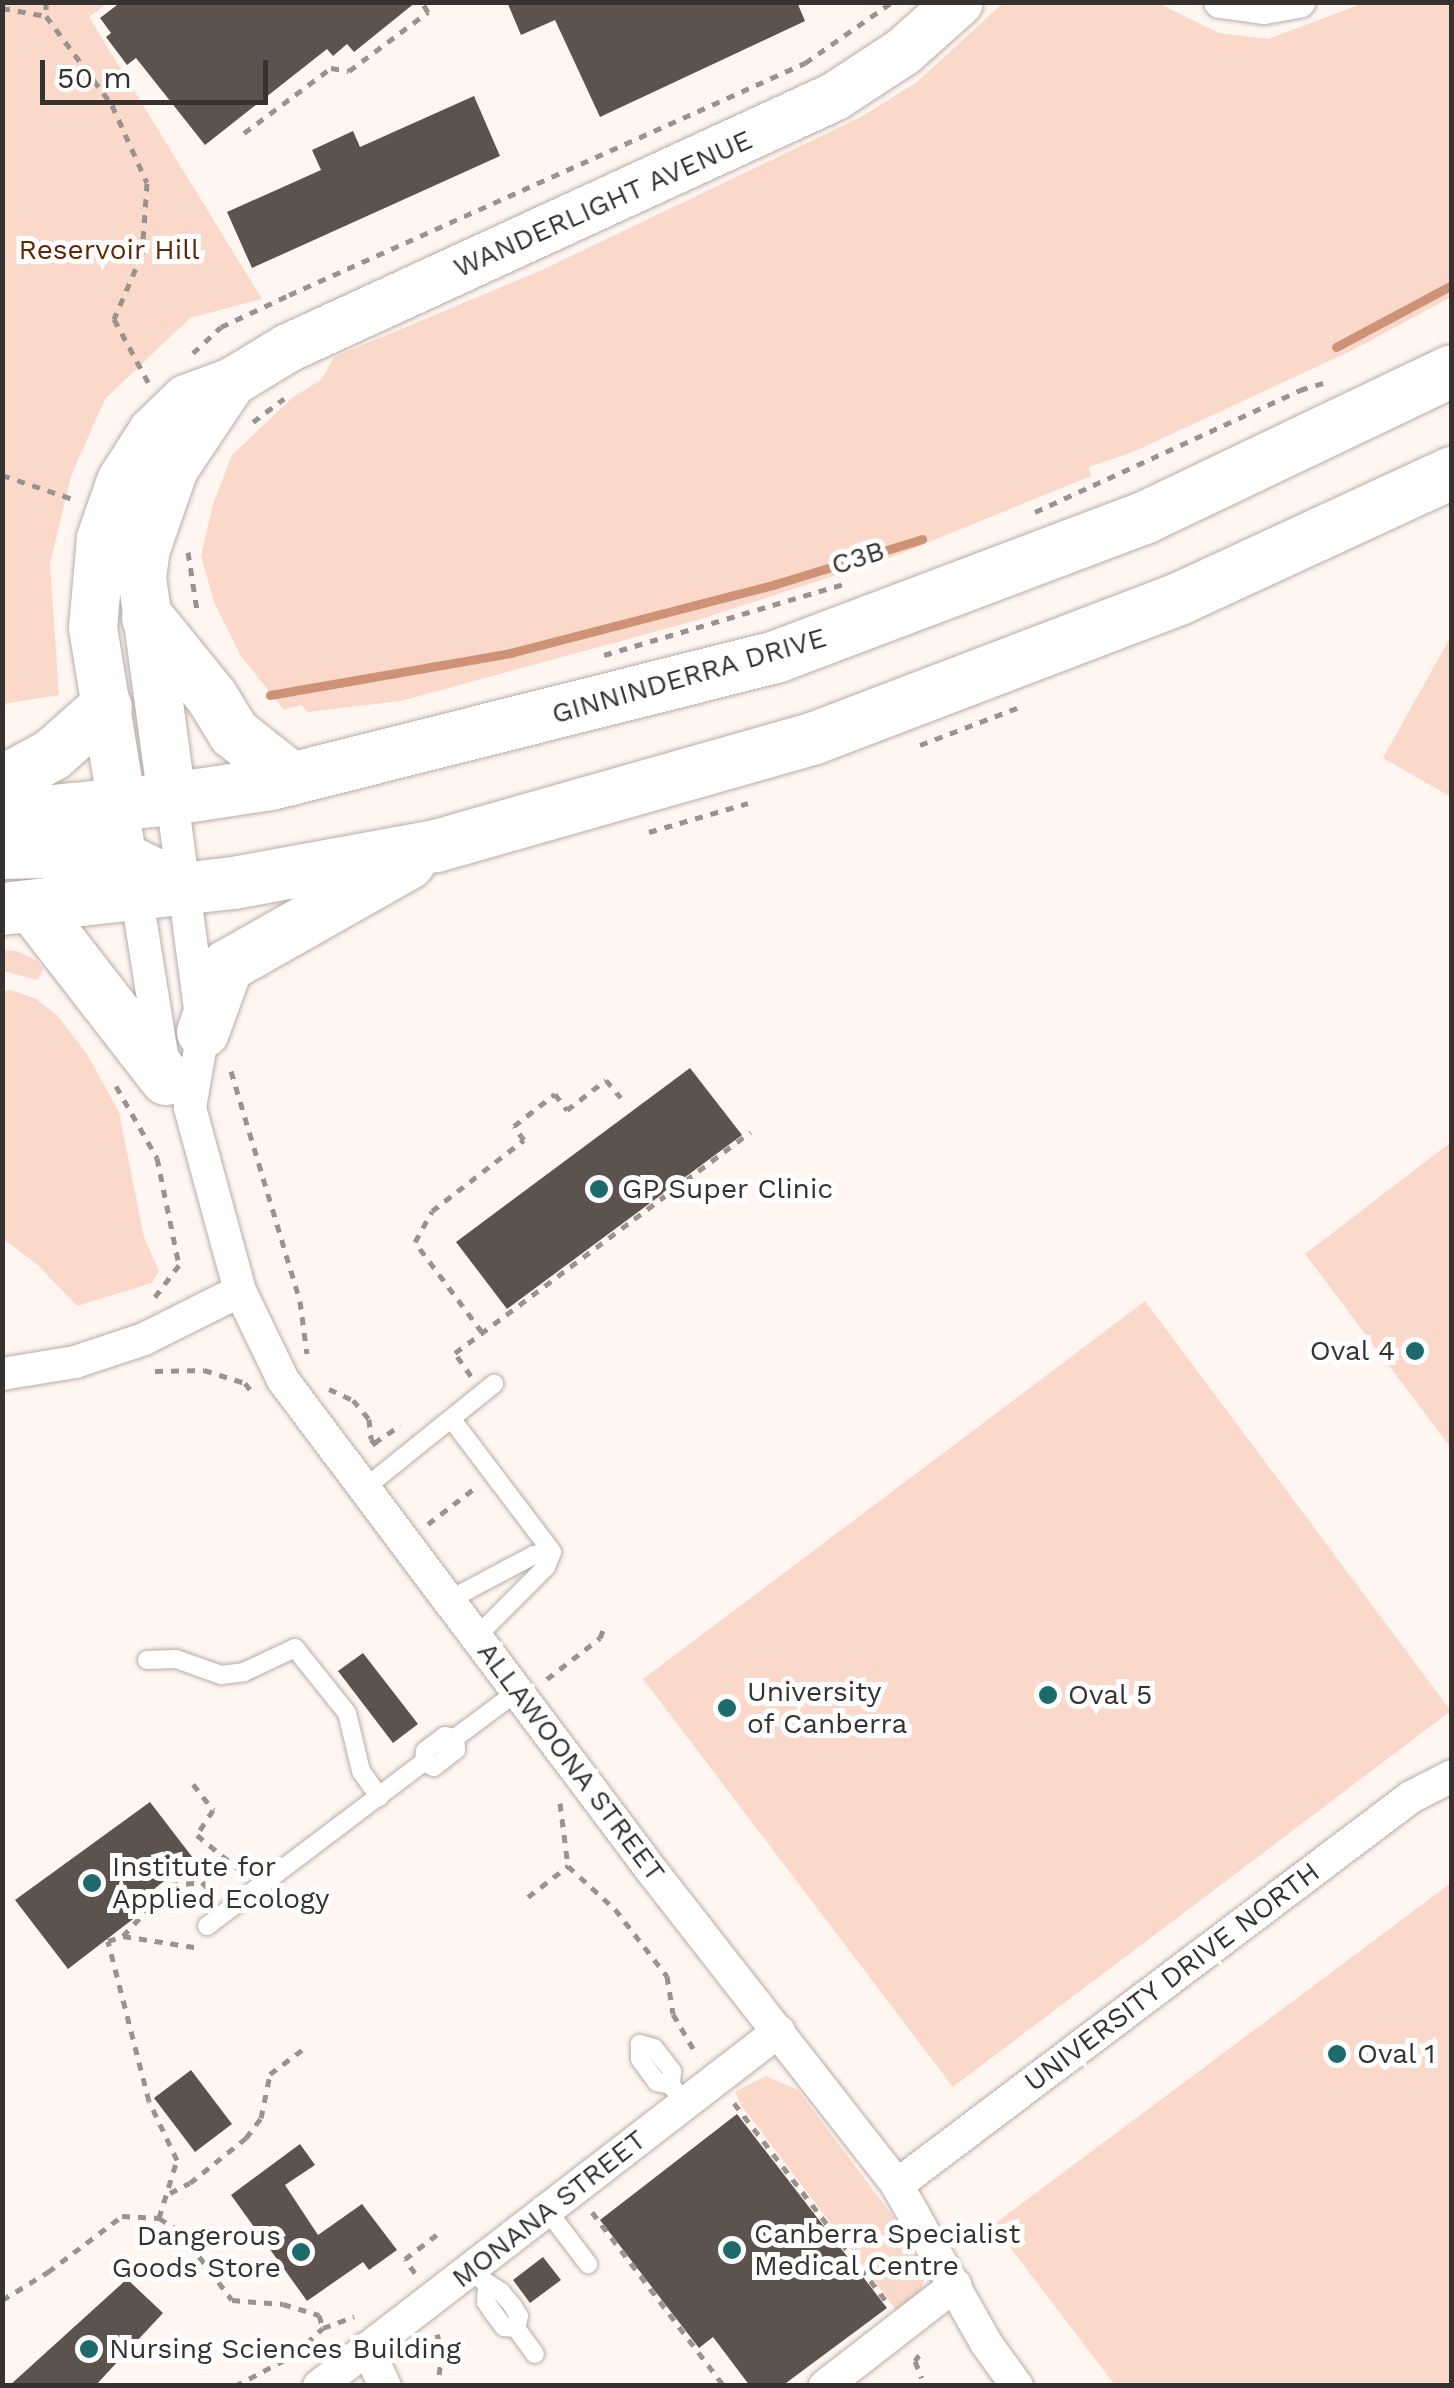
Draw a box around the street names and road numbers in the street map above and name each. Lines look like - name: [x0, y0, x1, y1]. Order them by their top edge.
- street label: WANDERLIGHT AVENUE: [448, 123, 758, 285]
- street label: C3B: [827, 534, 889, 582]
- street label: GINNINDERRA DRIVE: [547, 621, 831, 731]
- street label: ALLAWOONA STREET: [470, 1635, 672, 1889]
- street label: UNIVERSITY DRIVE NORTH: [1017, 1855, 1327, 2099]
- street label: MONANA STREET: [445, 2123, 653, 2295]

